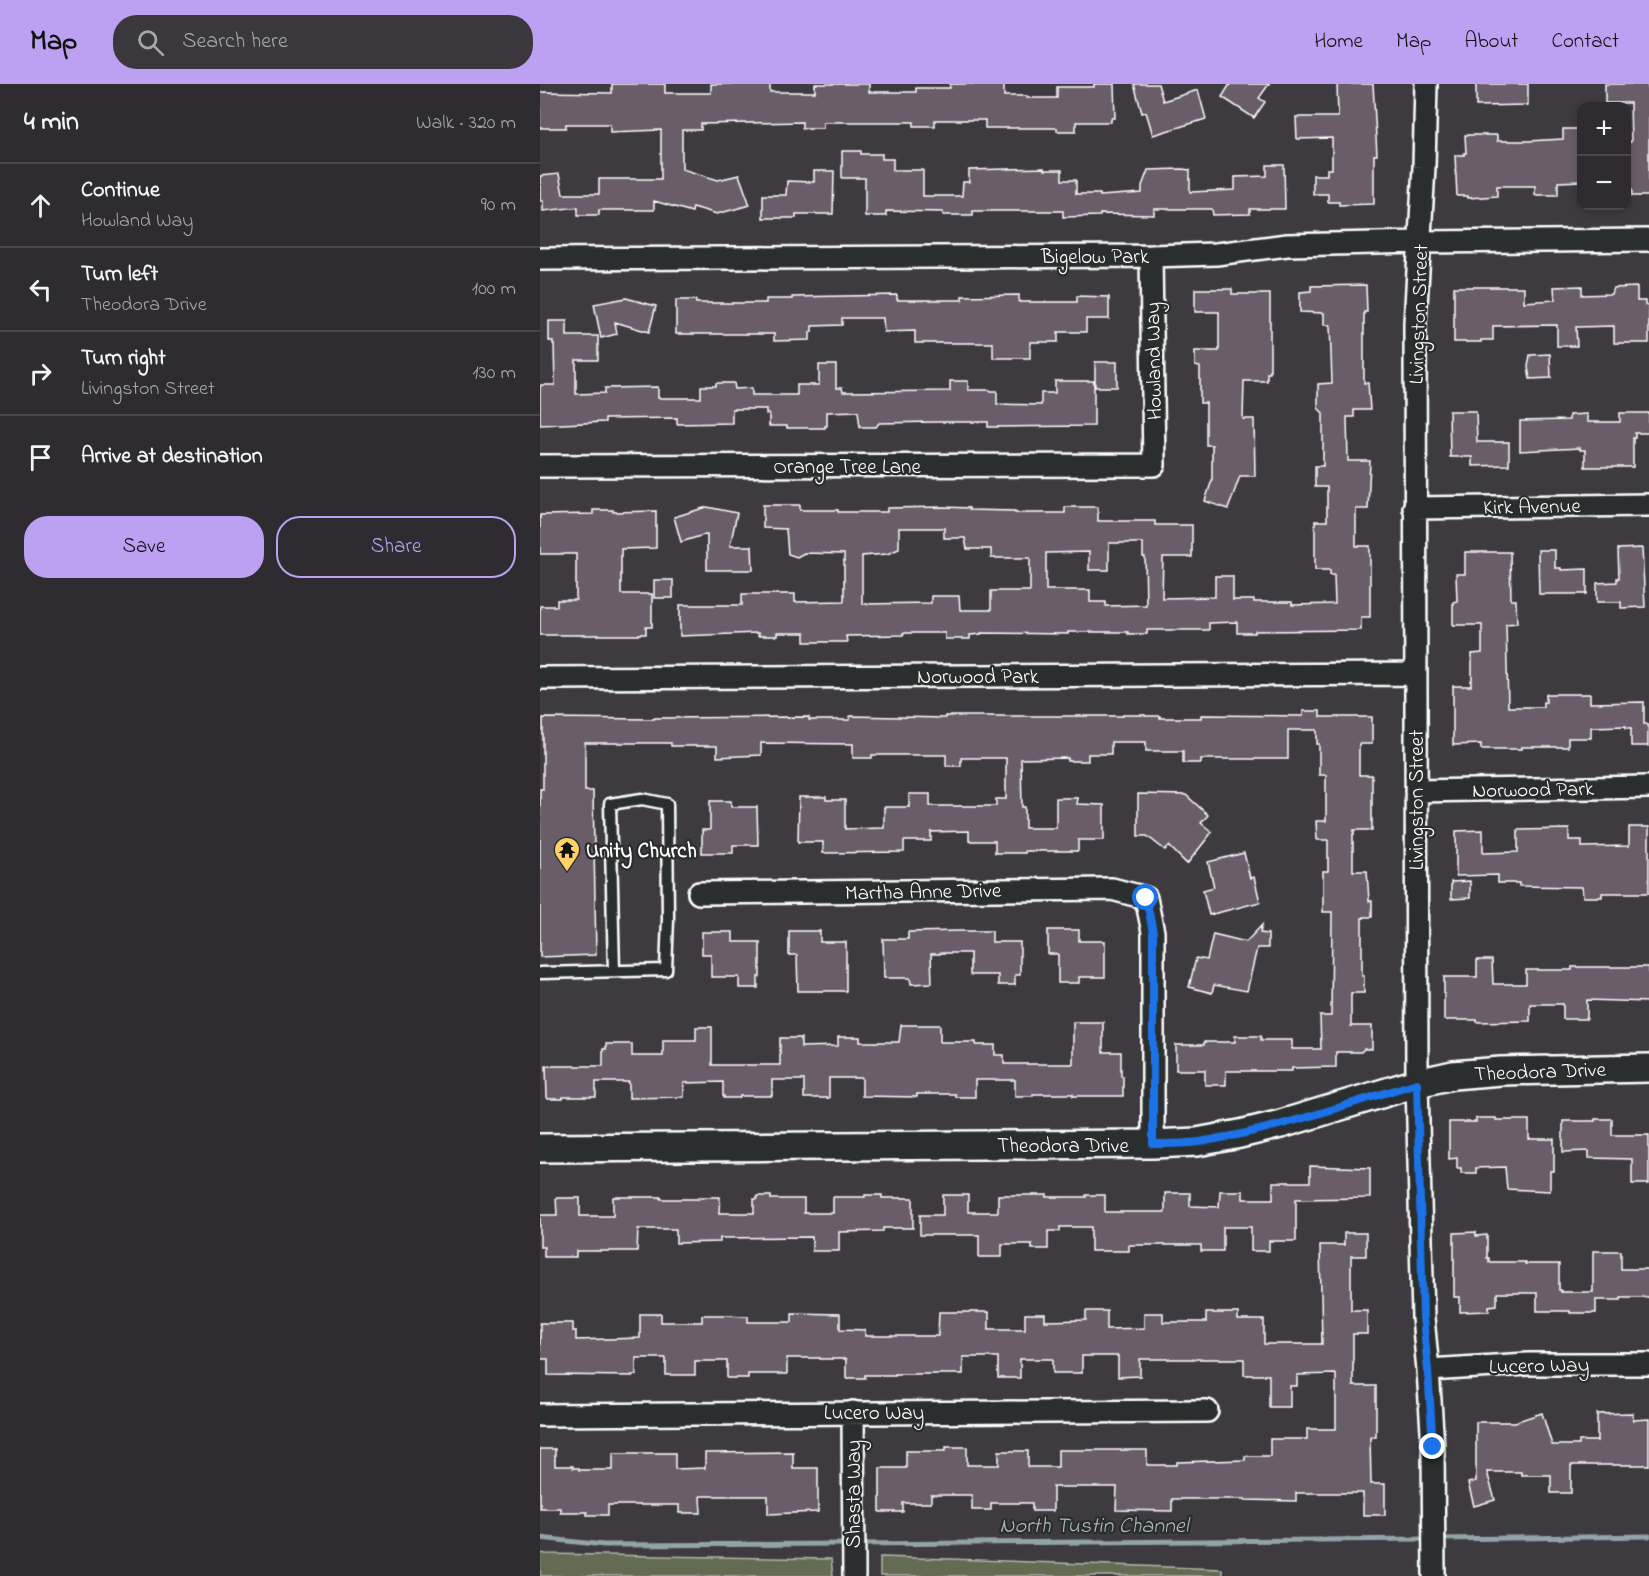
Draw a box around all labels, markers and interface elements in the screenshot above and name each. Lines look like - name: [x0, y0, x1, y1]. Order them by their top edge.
- search box: [113, 15, 533, 69]
- text: Map: [30, 22, 77, 63]
- icon: search: [134, 26, 167, 59]
- text: Search here: [182, 26, 288, 58]
- text: Home: [1314, 27, 1363, 57]
- text: Map: [1396, 27, 1431, 57]
- text: About: [1464, 27, 1518, 57]
- text: Contact: [1551, 27, 1619, 57]
- map controls: [1577, 102, 1631, 210]
- button: +: [1577, 102, 1631, 156]
- text: 4 min: [24, 104, 79, 142]
- text: Walk · 320 m: [416, 109, 516, 138]
- button: −: [1577, 156, 1631, 210]
- text: Continue: [81, 175, 160, 207]
- icon: ahead: [24, 189, 57, 222]
- text: 90 m: [481, 191, 516, 220]
- text: Howland Way: [81, 207, 193, 236]
- street label: Bigelow Park: [1040, 243, 1150, 275]
- street label: Livingston Street: [1403, 243, 1439, 385]
- text: Turn left: [81, 259, 158, 291]
- icon: left: [24, 273, 57, 306]
- text: 100 m: [472, 275, 516, 304]
- text: Theodora Drive: [81, 291, 207, 320]
- street label: Howland Way: [1139, 302, 1173, 420]
- text: Turn right: [81, 343, 166, 375]
- icon: right: [24, 357, 57, 390]
- text: 130 m: [472, 359, 516, 388]
- text: Livingston Street: [81, 375, 215, 404]
- icon: arrive: [24, 441, 57, 474]
- text: Arrive at destination: [81, 441, 263, 473]
- street label: Orange Tree Lane: [773, 453, 921, 485]
- street label: Kirk Avenue: [1483, 492, 1582, 524]
- button: Save: [24, 516, 264, 578]
- button: Share: [276, 516, 516, 578]
- street label: Norwood Park: [917, 663, 1040, 693]
- street label: Livingston Street: [1403, 730, 1435, 870]
- street label: Norwood Park: [1472, 775, 1595, 807]
- temple icon: Unity Church: [552, 835, 582, 873]
- place label: Unity Church: [586, 837, 697, 869]
- street label: Martha Anne Drive: [845, 877, 1002, 909]
- route start: [1132, 884, 1158, 910]
- street label: Theodora Drive: [1474, 1056, 1607, 1090]
- street label: Theodora Drive: [997, 1132, 1130, 1162]
- street label: Lucero Way: [1489, 1351, 1590, 1385]
- street label: Lucero Way: [824, 1399, 924, 1431]
- route end: [1419, 1433, 1445, 1459]
- street label: Shasta Way: [840, 1440, 872, 1548]
- water label: North Tustin Channel: [1000, 1511, 1191, 1543]

